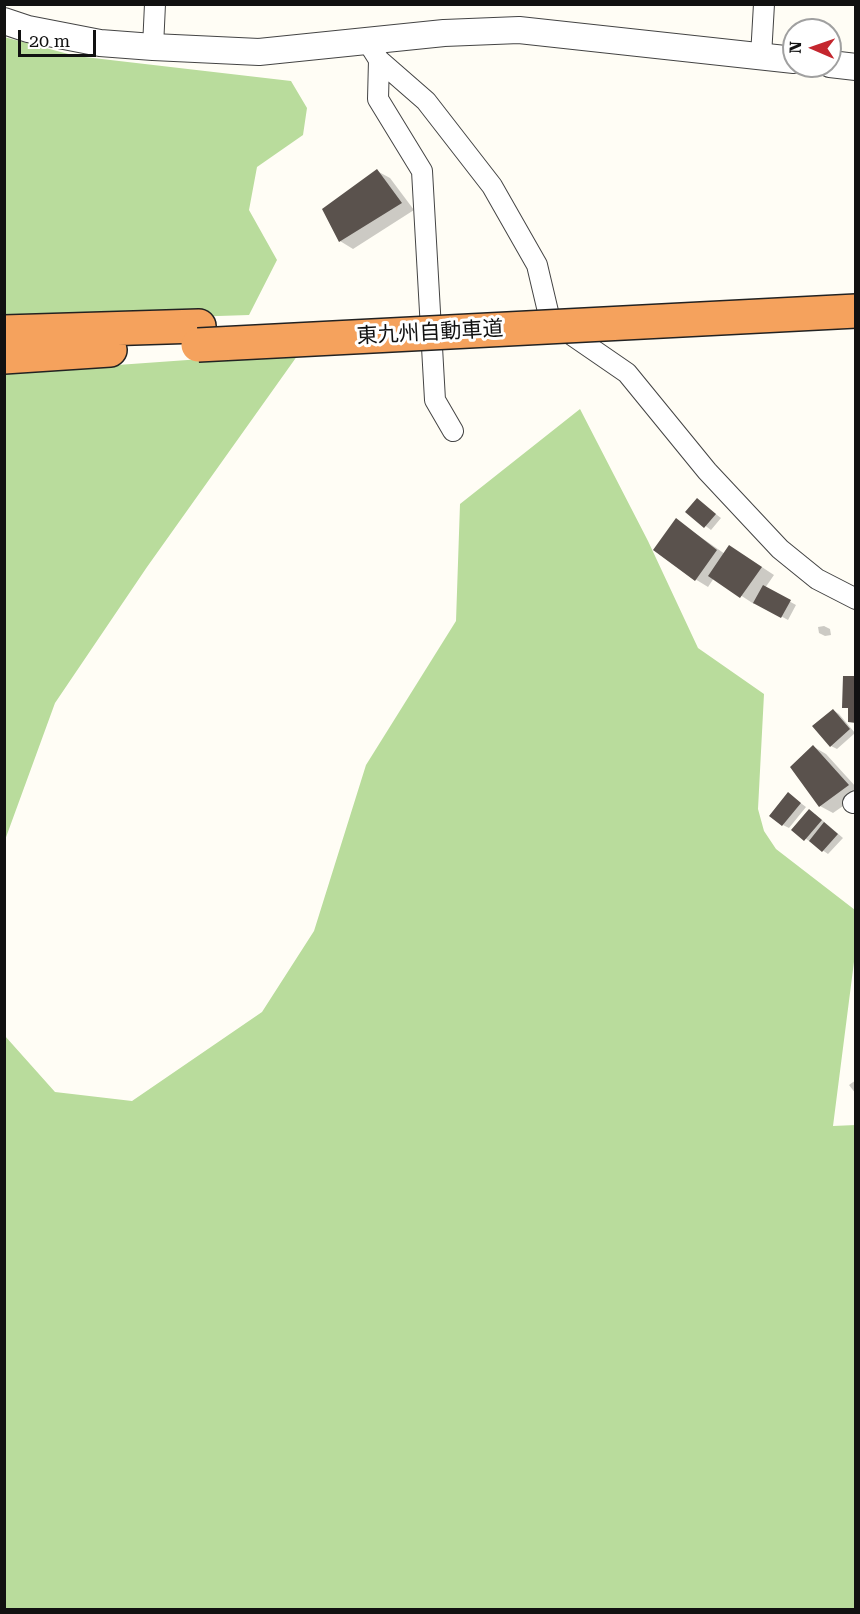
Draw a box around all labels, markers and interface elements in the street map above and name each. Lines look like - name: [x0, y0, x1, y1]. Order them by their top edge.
- scale bar: [21, 18, 99, 56]
- north arrow: [782, 18, 842, 78]
- text: 20 m: [29, 30, 70, 51]
- text: N: [786, 41, 805, 54]
- street label: 東九州自動車道: [356, 317, 504, 349]

